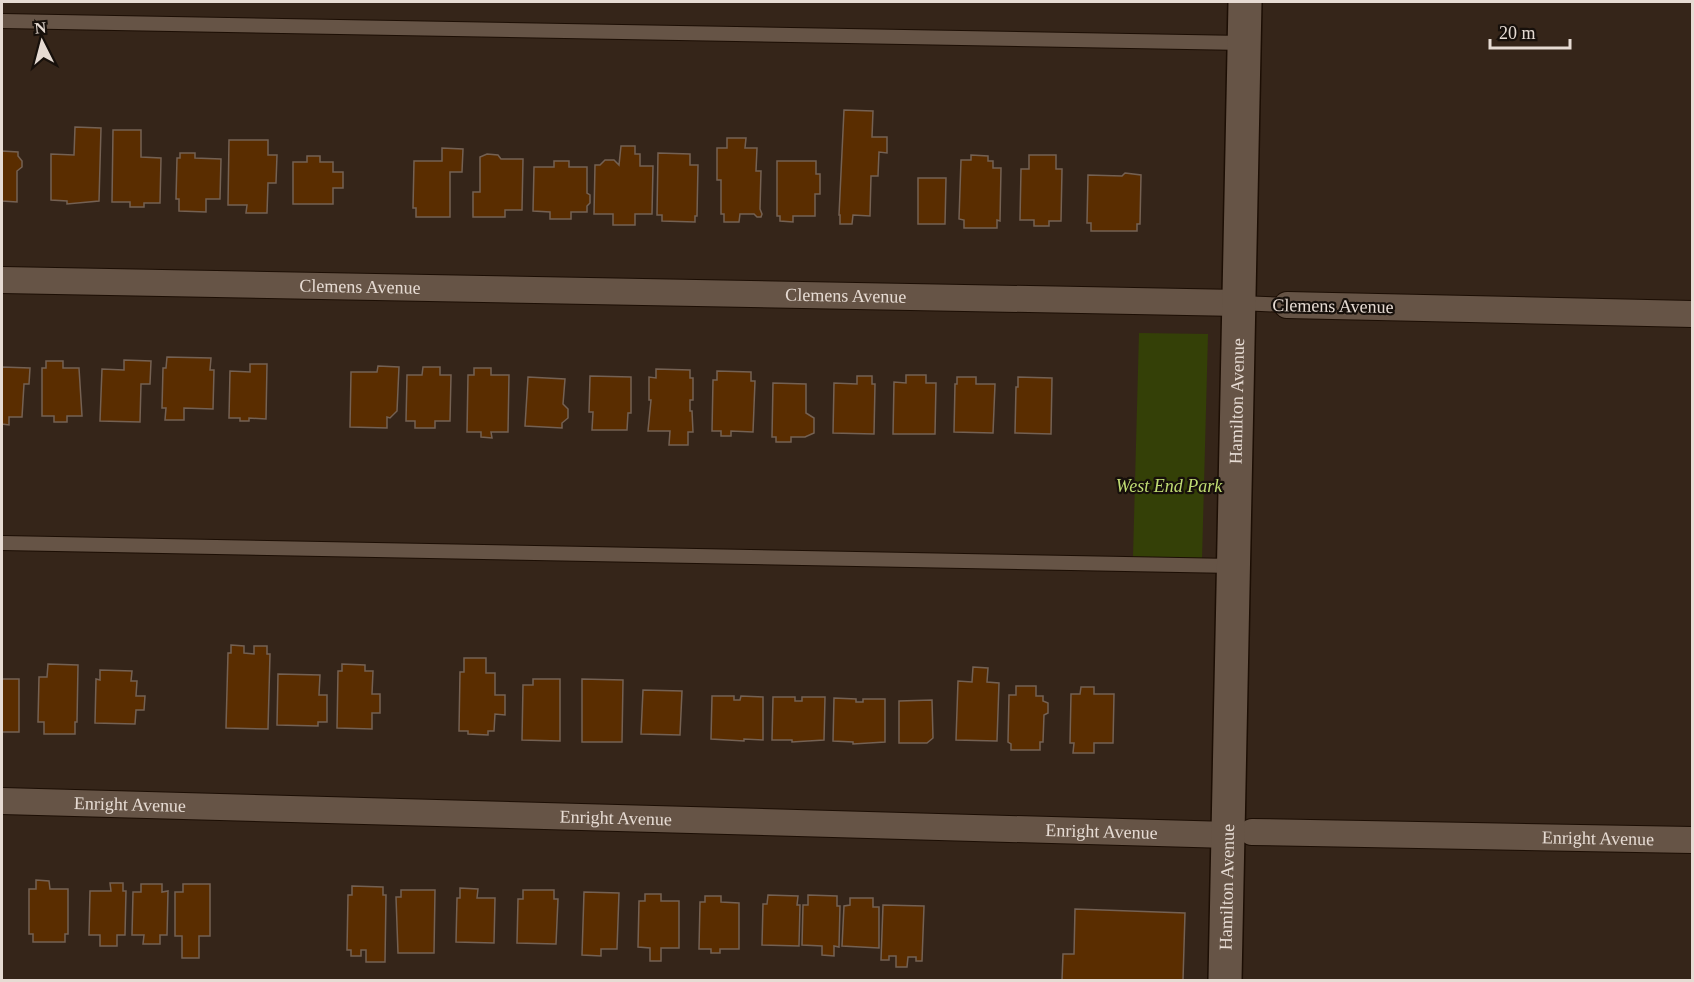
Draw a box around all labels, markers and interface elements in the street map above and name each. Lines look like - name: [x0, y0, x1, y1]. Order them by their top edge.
- north arrow: [12, 12, 72, 72]
- scale bar: [1490, 12, 1570, 50]
- text: N: [34, 18, 48, 37]
- text: 20 m: [1499, 23, 1536, 43]
- street label: Clemens Avenue: [299, 276, 421, 298]
- street label: Clemens Avenue: [785, 285, 907, 307]
- street label: Clemens Avenue: [1272, 295, 1394, 317]
- street label: Hamilton Avenue: [1226, 338, 1248, 464]
- park label: West End Park: [1116, 476, 1223, 496]
- street label: Enright Avenue: [74, 793, 186, 816]
- street label: Enright Avenue: [559, 806, 672, 830]
- street label: Enright Avenue: [1045, 820, 1158, 843]
- street label: Hamilton Avenue: [1216, 824, 1238, 950]
- street label: Enright Avenue: [1542, 827, 1654, 849]

